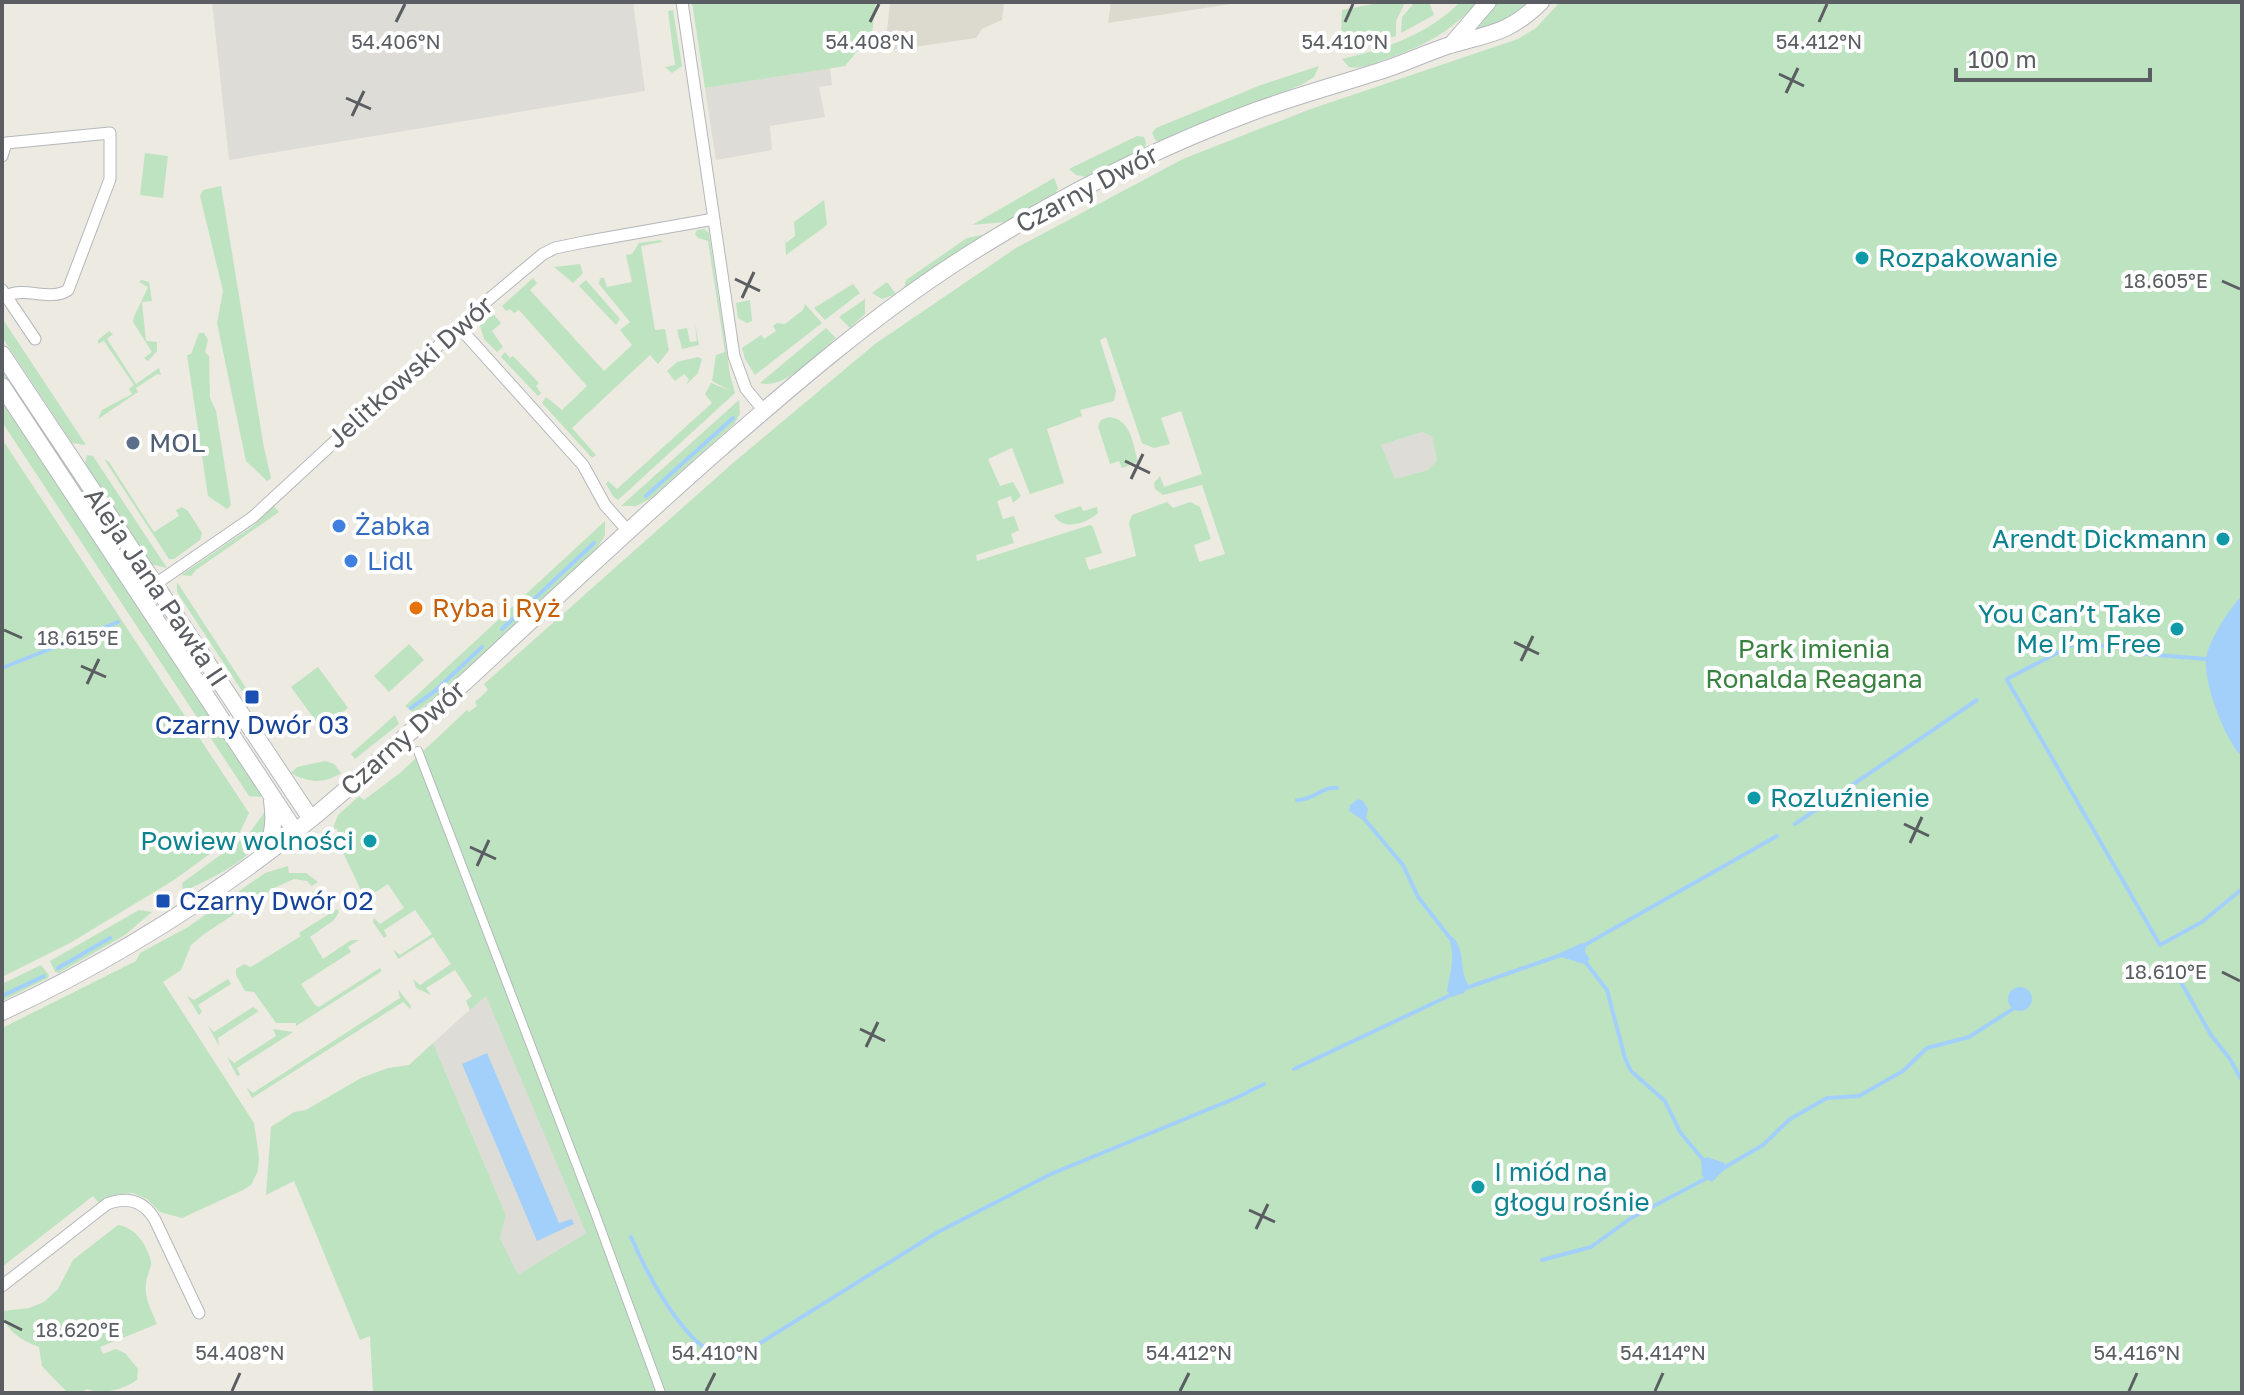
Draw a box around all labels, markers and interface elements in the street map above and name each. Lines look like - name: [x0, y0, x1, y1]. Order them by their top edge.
- text: 54.406°N: [351, 29, 441, 53]
- text: 54.408°N: [825, 29, 915, 53]
- text: 54.410°N: [1301, 29, 1389, 53]
- text: 54.412°N: [1776, 29, 1862, 53]
- scale bar: [1956, 32, 2150, 82]
- text: 100 m: [1968, 44, 2037, 73]
- street label: Czarny Dwór: [1010, 138, 1163, 239]
- place label: Rozpakowanie: [1878, 242, 2058, 273]
- marker: Rozpakowanie: [1853, 249, 1871, 267]
- text: 18.605°E: [2124, 268, 2208, 292]
- street label: Jelitkowski Dwór: [320, 289, 499, 454]
- place label: MOL: [149, 427, 206, 458]
- marker: MOL: [124, 434, 142, 452]
- street label: Aleja Jana Pawła II: [78, 481, 234, 692]
- place label: Żabka: [355, 510, 430, 541]
- marker: Żabka: [330, 517, 348, 535]
- place label: Arendt Dickmann: [1992, 523, 2207, 554]
- marker: Arendt Dickmann: [2214, 530, 2232, 548]
- place label: Lidl: [367, 545, 413, 576]
- marker: Lidl: [342, 552, 360, 570]
- place label: Ryba i Ryż: [432, 592, 560, 623]
- place label: You Can’t Take Me I’m Free: [1978, 598, 2161, 659]
- marker: Ryba i Ryż: [407, 599, 425, 617]
- marker: You Can’t Take Me I’m Free: [2168, 620, 2186, 638]
- text: 18.615°E: [37, 625, 119, 649]
- park label: Park imienia Ronalda Reagana: [1705, 633, 1923, 694]
- street label: Czarny Dwór: [334, 674, 471, 802]
- marker: Czarny Dwór 03: [243, 688, 261, 706]
- place label: Czarny Dwór 03: [155, 709, 349, 740]
- place label: Rozluźnienie: [1770, 782, 1930, 813]
- marker: Rozluźnienie: [1745, 789, 1763, 807]
- place label: Powiew wolności: [140, 825, 354, 856]
- marker: Powiew wolności: [361, 832, 379, 850]
- place label: Czarny Dwór 02: [179, 885, 373, 916]
- marker: Czarny Dwór 02: [154, 892, 172, 910]
- text: 18.610°E: [2125, 959, 2207, 983]
- place label: I miód na głogu rośnie: [1494, 1156, 1650, 1217]
- marker: I miód na głogu rośnie: [1469, 1178, 1487, 1196]
- text: 18.620°E: [36, 1317, 120, 1341]
- text: 54.408°N: [195, 1340, 285, 1364]
- text: 54.410°N: [671, 1340, 759, 1364]
- text: 54.412°N: [1146, 1340, 1232, 1364]
- text: 54.414°N: [1620, 1340, 1706, 1364]
- text: 54.416°N: [2094, 1340, 2180, 1364]

